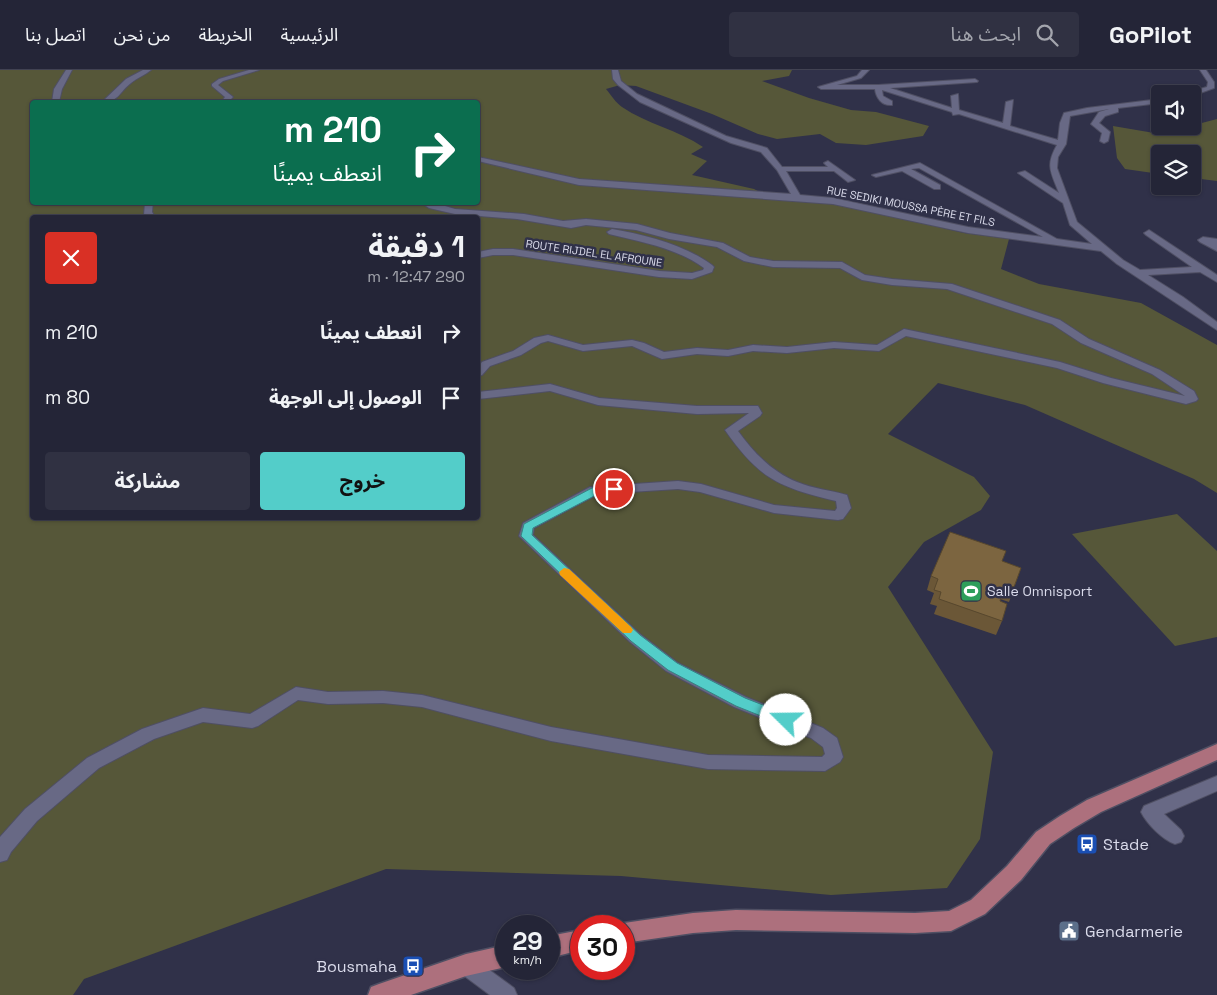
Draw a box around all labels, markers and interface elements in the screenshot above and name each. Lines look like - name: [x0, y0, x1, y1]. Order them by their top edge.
- search box: [729, 12, 1079, 57]
- text: GoPilot: [1109, 19, 1192, 50]
- icon: search: [1033, 21, 1061, 49]
- text: ابحث هنا: [951, 22, 1021, 47]
- text: اتصل بنا: [25, 23, 86, 46]
- text: من نحن: [114, 23, 170, 46]
- text: الخريطة: [198, 23, 252, 46]
- text: الرئيسية: [280, 23, 338, 46]
- map controls: [1151, 85, 1201, 195]
- button: sound: [1151, 85, 1201, 135]
- text: 210 m: [284, 108, 382, 152]
- icon: right: [400, 120, 465, 185]
- button: layers: [1151, 145, 1201, 195]
- text: انعطف يمينًا: [273, 159, 382, 187]
- street label: RUE SEDIKI MOUSSA PÈRE ET FILS: [826, 183, 997, 229]
- text: 1 دقيقة: [368, 227, 465, 266]
- button: close: [45, 232, 97, 284]
- street label: ROUTE RIJDEL EL AFROUNE: [525, 236, 663, 270]
- text: 290 m · 12:47: [367, 266, 465, 287]
- icon: right: [437, 319, 465, 347]
- text: 210 m: [45, 320, 98, 345]
- text: انعطف يمينًا: [320, 320, 422, 345]
- icon: arrive: [437, 384, 465, 412]
- text: 80 m: [45, 385, 90, 410]
- text: الوصول إلى الوجهة: [269, 385, 422, 410]
- button: مشاركة: [45, 452, 250, 510]
- button: خروج: [260, 452, 465, 510]
- pin: [593, 468, 635, 510]
- icon: arrive: [600, 475, 628, 503]
- sports icon: Salle Omnisport: [959, 579, 983, 603]
- place label: Salle Omnisport: [987, 582, 1093, 600]
- position arrow: [759, 693, 811, 745]
- bus stop icon: Stade: [1075, 832, 1099, 856]
- place label: Stade: [1103, 834, 1149, 855]
- speed limit sign: 30: [570, 915, 635, 980]
- public building icon: Gendarmerie: [1057, 919, 1081, 943]
- place label: Gendarmerie: [1085, 921, 1183, 942]
- text: 29: [512, 925, 543, 957]
- text: km/h: [513, 952, 542, 968]
- bus stop icon: Bousmaha: [401, 954, 425, 978]
- place label: Bousmaha: [316, 956, 397, 977]

